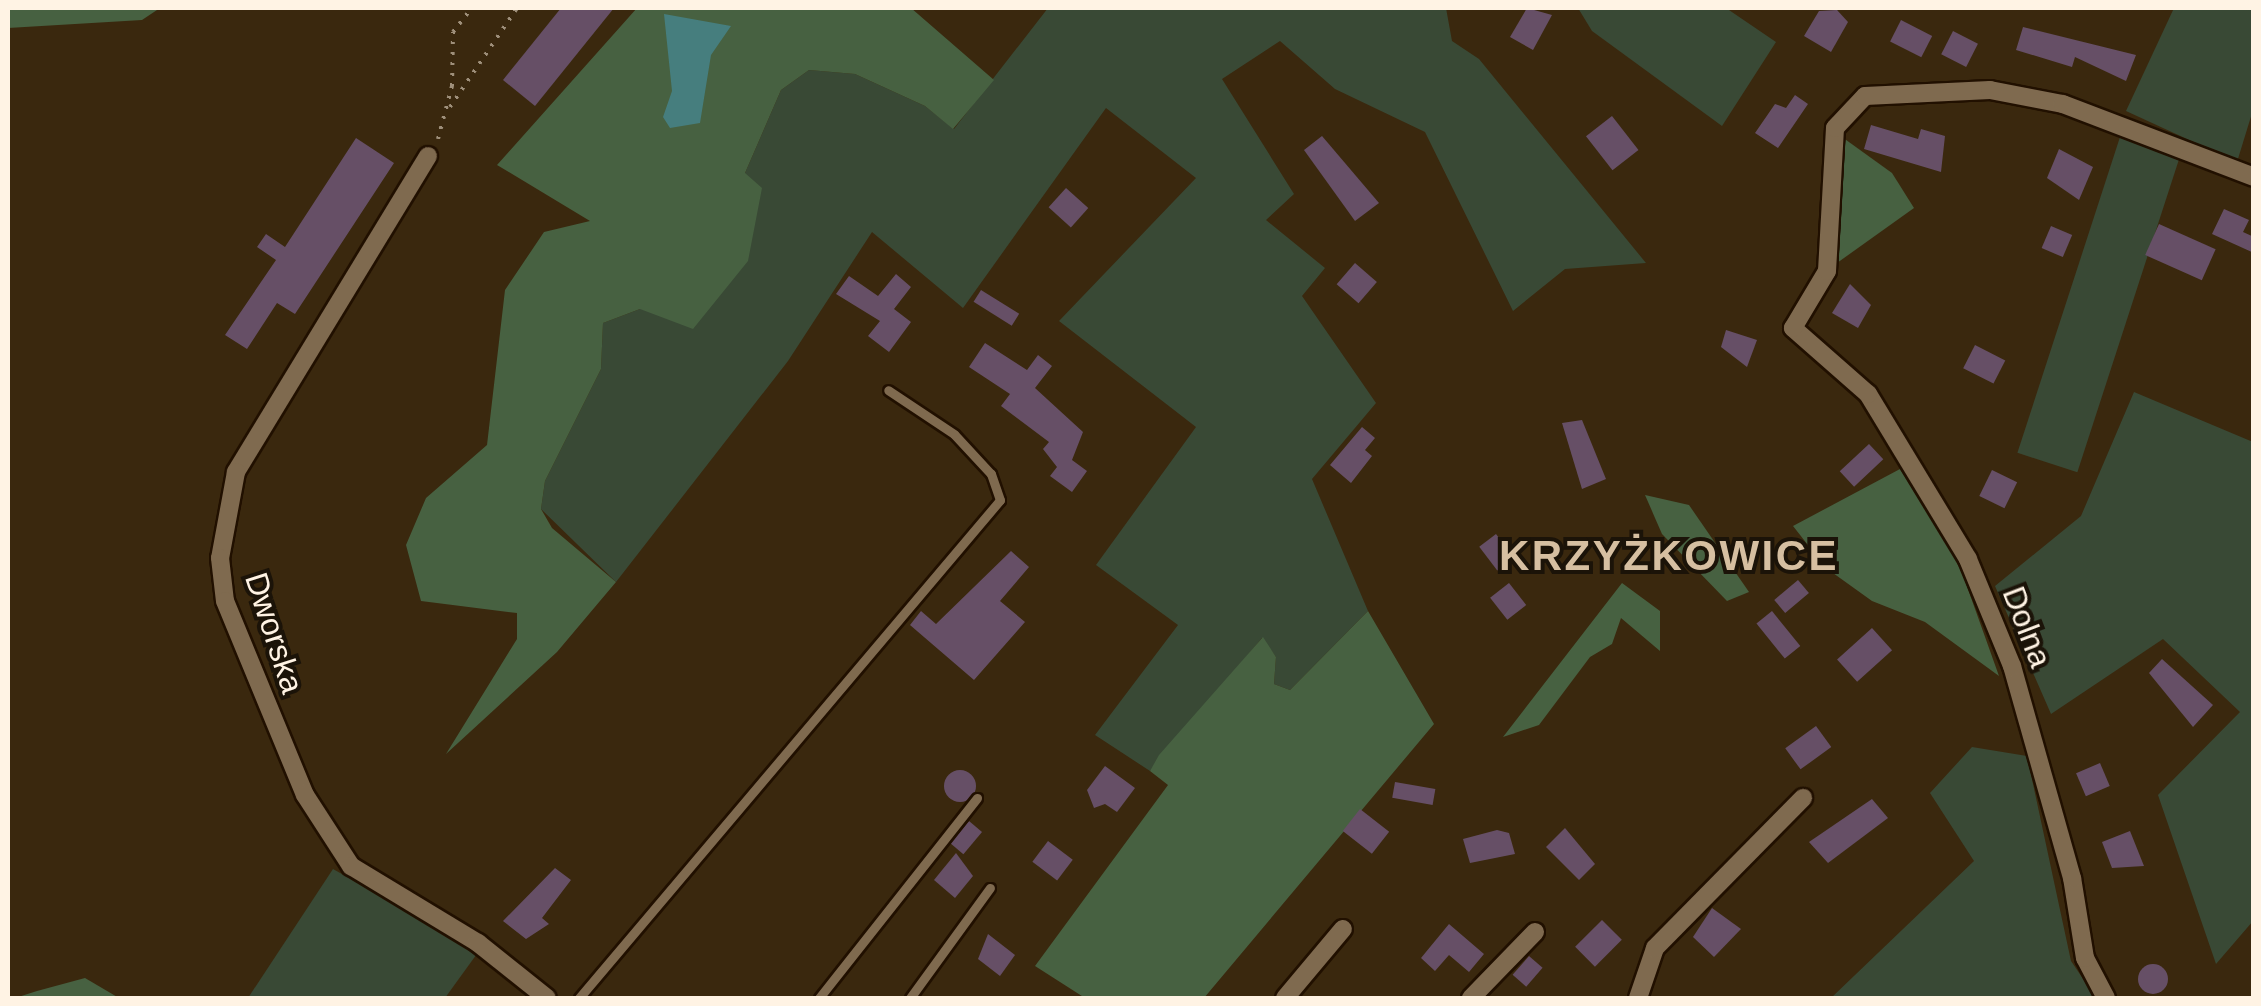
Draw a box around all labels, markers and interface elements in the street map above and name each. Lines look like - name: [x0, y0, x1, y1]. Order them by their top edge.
- district label: KRZYŻKOWICE: [1499, 531, 1839, 581]
- street label: Dworska: [237, 568, 311, 698]
- street label: Dolna: [1994, 581, 2060, 673]

